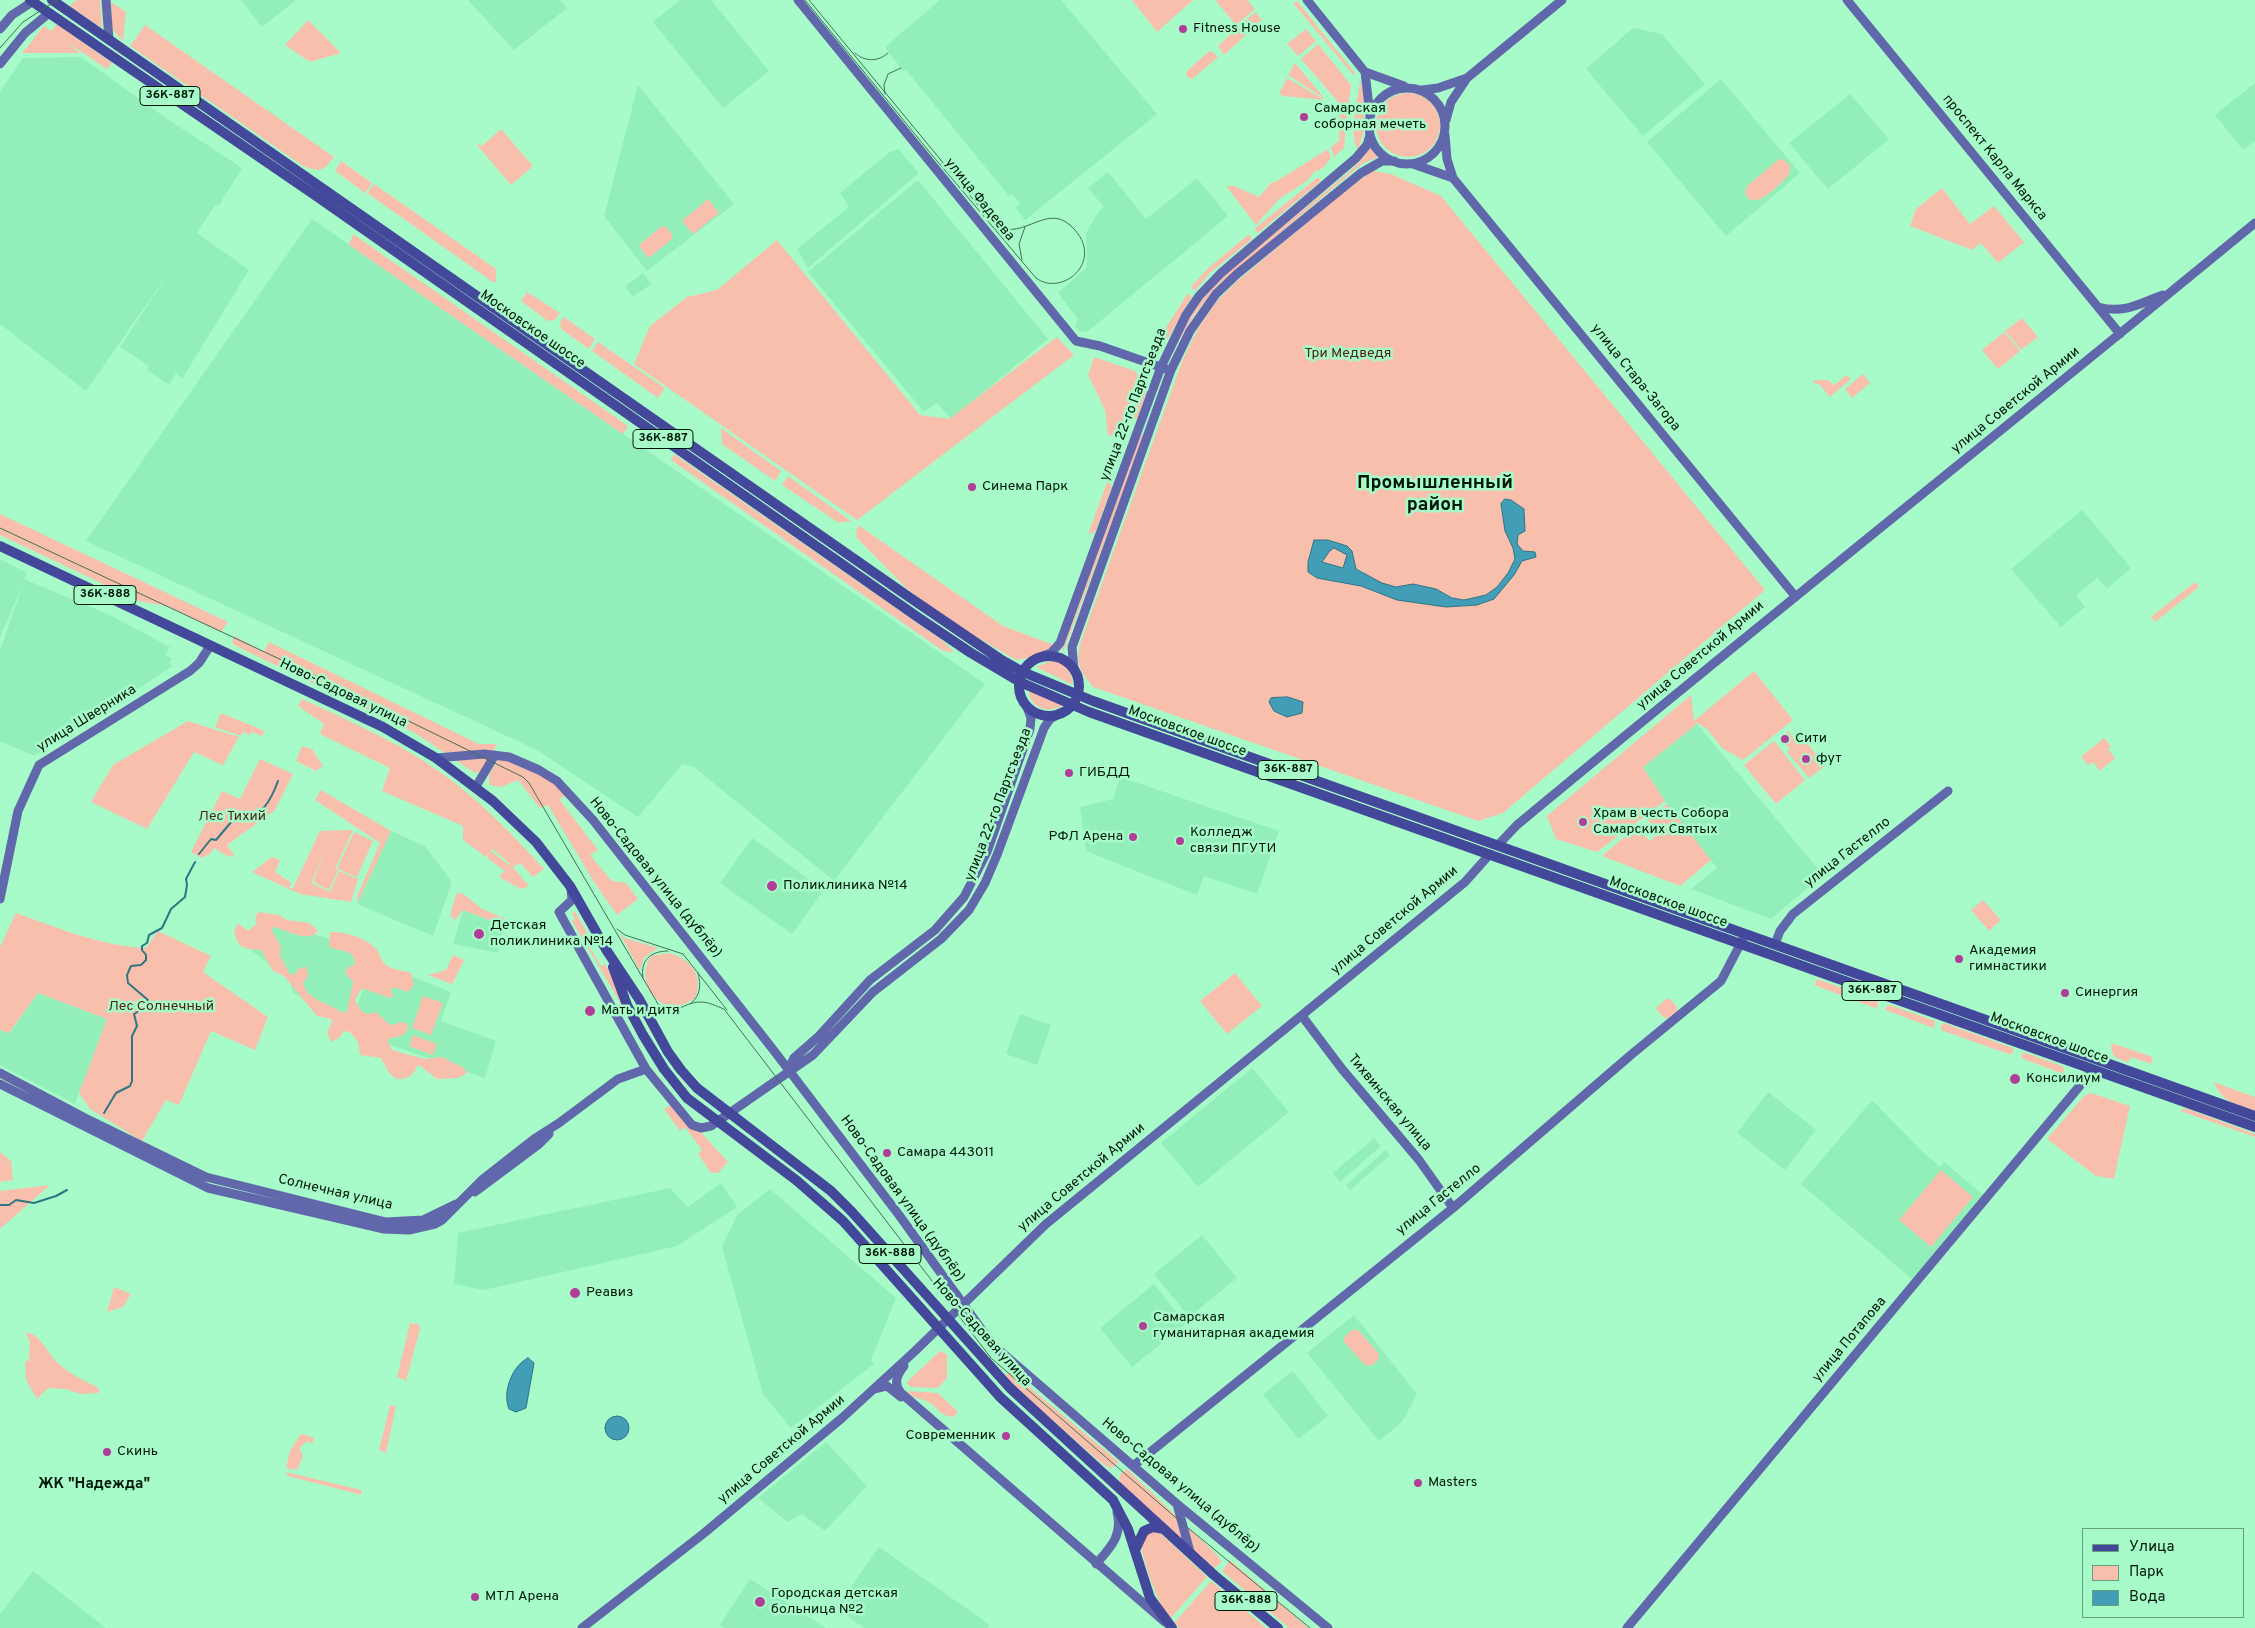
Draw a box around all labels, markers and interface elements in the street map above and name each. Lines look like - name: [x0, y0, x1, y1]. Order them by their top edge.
- place label: Fitness House: [1193, 21, 1281, 37]
- marker: Fitness House: [1177, 23, 1189, 35]
- road number: 36К-887: [140, 86, 200, 105]
- street label: проспект Карла Маркса: [1938, 92, 2050, 224]
- place label: Самарская соборная мечеть: [1314, 101, 1426, 134]
- marker: Самарская соборная мечеть: [1298, 111, 1310, 123]
- street label: улица Фадеева: [940, 155, 1018, 245]
- street label: Московское шоссе: [476, 287, 588, 373]
- street label: улица Стара-Загора: [1587, 321, 1683, 435]
- street label: улица 22-го Партсъезда: [1097, 326, 1171, 484]
- street label: улица Советской Армии: [1948, 344, 2084, 458]
- park label: Три Медведя: [1304, 346, 1392, 362]
- road number: 36К-887: [633, 429, 693, 448]
- district label: Промышленный район: [1357, 473, 1513, 517]
- place label: Синема Парк: [982, 479, 1068, 495]
- marker: Синема Парк: [966, 481, 978, 493]
- road number: 36К-888: [74, 586, 136, 604]
- street label: улица Советской Армии: [1634, 598, 1768, 714]
- street label: Ново-Садовая улица: [277, 656, 409, 732]
- street label: улица Шверника: [34, 682, 140, 756]
- street label: Московское шоссе: [1126, 703, 1248, 761]
- street label: улица 22-го Партсъезда: [962, 726, 1036, 884]
- place label: Сити: [1795, 731, 1827, 747]
- marker: Сити: [1779, 733, 1791, 745]
- place label: фут: [1816, 751, 1842, 767]
- marker: фут: [1800, 753, 1812, 765]
- road number: 36К-887: [1258, 760, 1318, 780]
- place label: ГИБДД: [1079, 765, 1130, 781]
- marker: ГИБДД: [1063, 767, 1075, 779]
- street label: Ново-Садовая улица (дублёр): [585, 795, 725, 961]
- place label: Храм в честь Собора Самарских Святых: [1593, 806, 1729, 839]
- park label: Лес Тихий: [198, 809, 266, 825]
- street label: улица Гастелло: [1802, 814, 1894, 892]
- marker: Храм в честь Собора Самарских Святых: [1577, 816, 1589, 828]
- place label: Колледж связи ПГУТИ: [1190, 825, 1276, 858]
- place label: РФЛ Арена: [1048, 829, 1123, 845]
- marker: РФЛ Арена: [1127, 831, 1139, 843]
- marker: Колледж связи ПГУТИ: [1174, 835, 1186, 847]
- street label: улица Советской Армии: [1328, 863, 1462, 979]
- street label: Московское шоссе: [1607, 874, 1729, 932]
- place label: Поликлиника №14: [783, 878, 908, 894]
- marker: Поликлиника №14: [765, 879, 779, 893]
- place label: Детская поликлиника №14: [490, 918, 613, 950]
- marker: Детская поликлиника №14: [472, 927, 486, 941]
- place label: Академия гимнастики: [1969, 943, 2047, 976]
- marker: Академия гимнастики: [1953, 953, 1965, 965]
- road number: 36К-887: [1842, 981, 1902, 1000]
- place label: Синергия: [2075, 985, 2138, 1001]
- marker: Синергия: [2059, 987, 2071, 999]
- park label: Лес Солнечный: [108, 999, 214, 1015]
- place label: Мать и дитя: [601, 1003, 680, 1019]
- marker: Мать и дитя: [583, 1004, 597, 1018]
- street label: Московское шоссе: [1988, 1010, 2110, 1068]
- street label: Тихвинская улица: [1344, 1051, 1434, 1155]
- place label: Консилиум: [2026, 1071, 2100, 1087]
- marker: Консилиум: [2008, 1072, 2022, 1086]
- street label: Ново-Садовая улица (дублёр): [836, 1113, 968, 1285]
- street label: улица Советской Армии: [1015, 1120, 1149, 1236]
- place label: Самара 443011: [897, 1145, 994, 1161]
- marker: Самара 443011: [881, 1147, 893, 1159]
- street label: улица Гастелло: [1393, 1161, 1485, 1239]
- street label: Солнечная улица: [276, 1172, 394, 1214]
- road number: 36К-888: [859, 1244, 921, 1264]
- street label: Ново-Садовая улица: [928, 1276, 1034, 1390]
- place label: Реавиз: [586, 1285, 634, 1301]
- marker: Реавиз: [568, 1286, 582, 1300]
- street label: улица Потапова: [1809, 1294, 1891, 1386]
- place label: Самарская гуманитарная академия: [1153, 1310, 1314, 1342]
- marker: Самарская гуманитарная академия: [1137, 1320, 1149, 1332]
- street label: улица Советской Армии: [715, 1392, 849, 1508]
- street label: Ново-Садовая улица (дублёр): [1098, 1415, 1262, 1557]
- place label: Современник: [905, 1428, 996, 1444]
- marker: Современник: [1000, 1430, 1012, 1442]
- place label: Скинь: [117, 1444, 158, 1460]
- marker: Скинь: [101, 1446, 113, 1458]
- place label: Masters: [1428, 1475, 1477, 1491]
- district label: ЖК "Надежда": [38, 1476, 150, 1494]
- marker: Masters: [1412, 1477, 1424, 1489]
- legend: [2082, 1528, 2245, 1618]
- text: Улица: [2129, 1538, 2174, 1557]
- text: Парк: [2129, 1563, 2164, 1582]
- place label: Городская детская больница №2: [771, 1586, 898, 1618]
- text: Вода: [2129, 1588, 2165, 1607]
- place label: МТЛ Арена: [485, 1589, 559, 1605]
- marker: МТЛ Арена: [469, 1591, 481, 1603]
- road number: 36К-888: [1215, 1592, 1277, 1610]
- marker: Городская детская больница №2: [753, 1595, 767, 1609]

